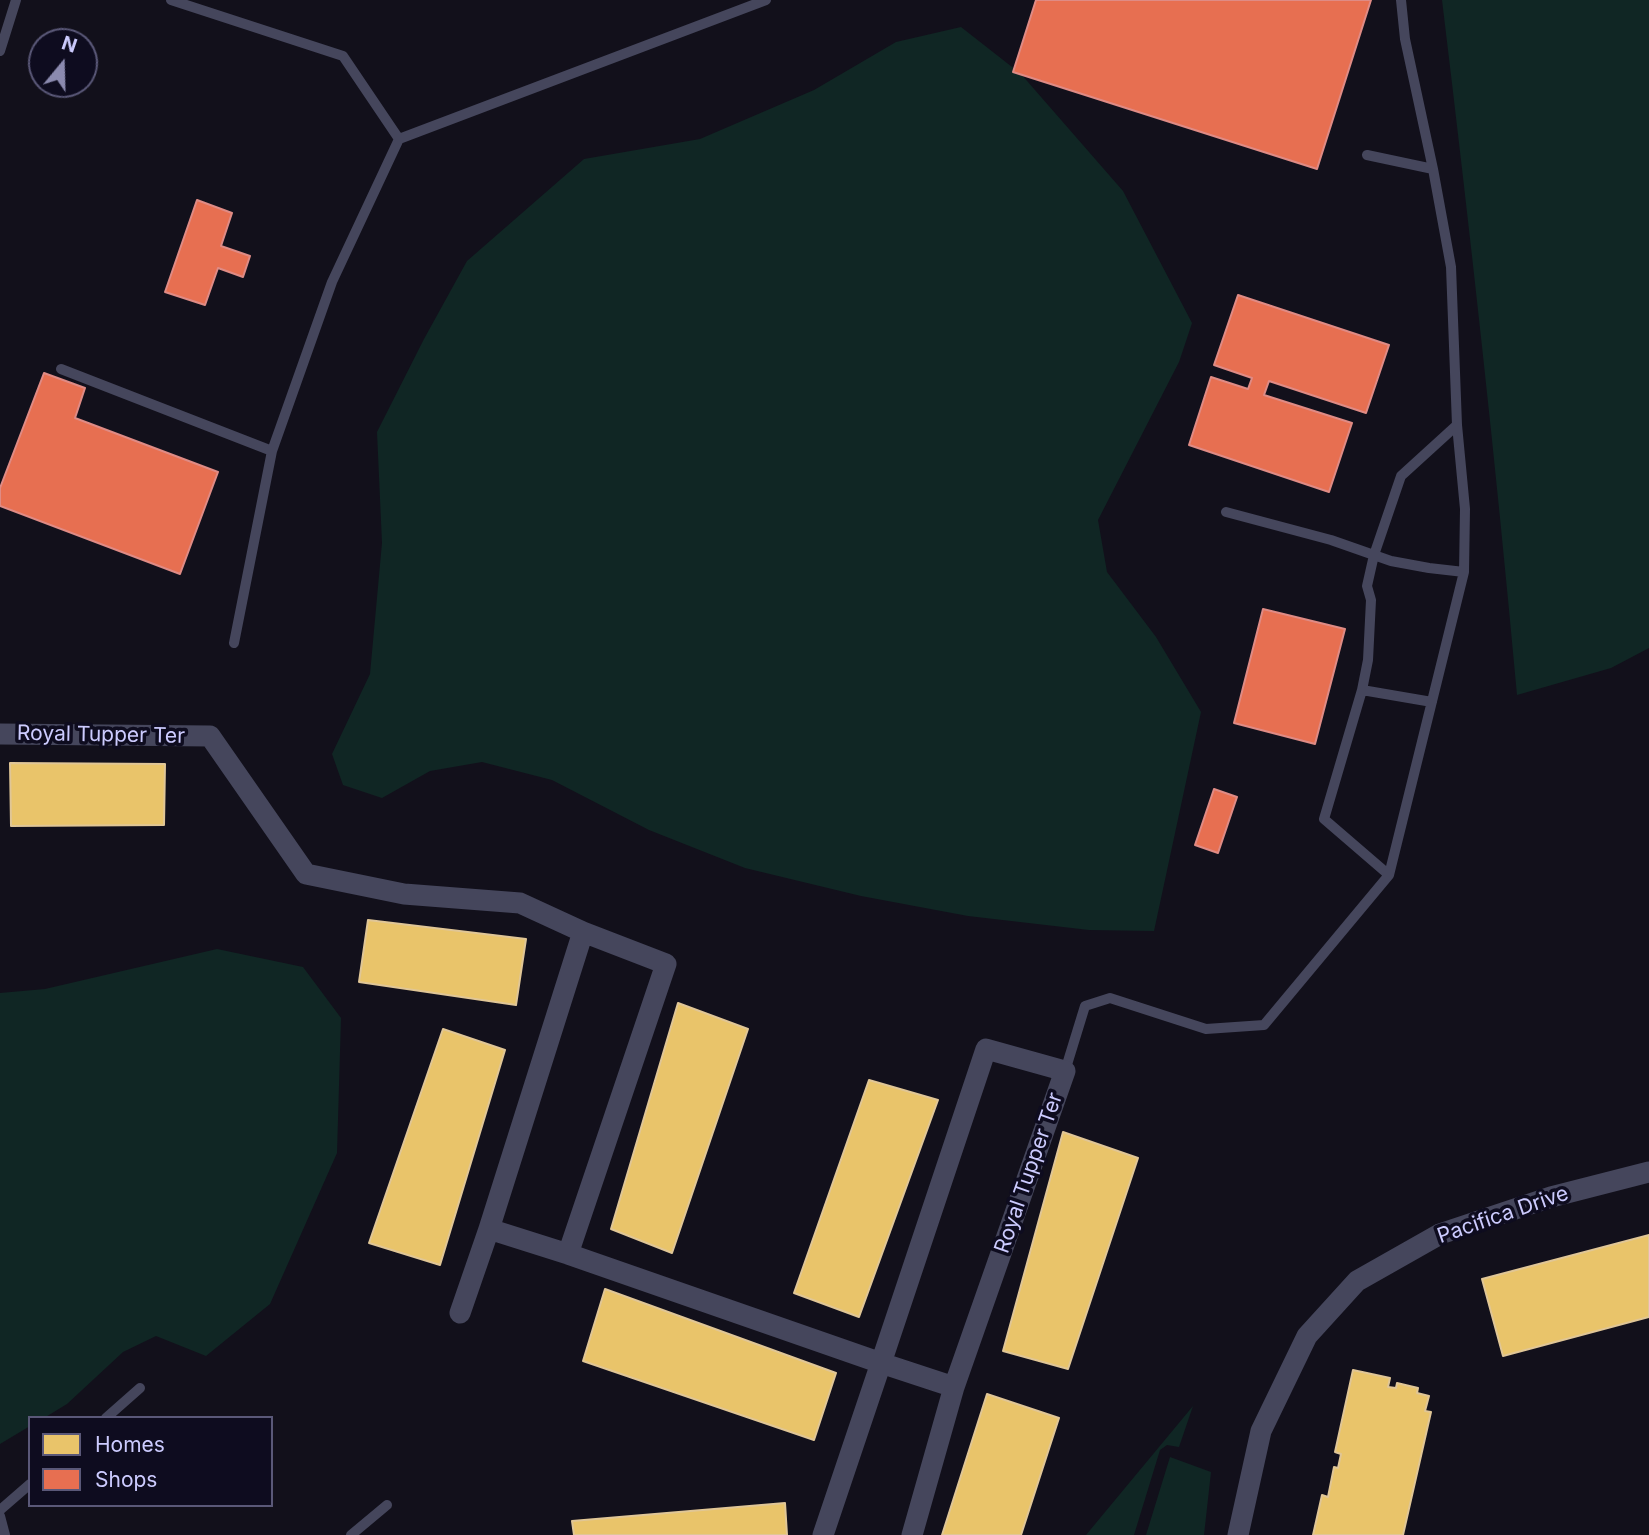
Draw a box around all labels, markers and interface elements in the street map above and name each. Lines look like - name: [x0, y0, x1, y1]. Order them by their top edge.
- north arrow: [28, 28, 98, 98]
- text: N: [59, 31, 80, 58]
- street label: Royal Tupper Ter: [17, 721, 185, 749]
- street label: Royal Tupper Ter: [990, 1089, 1068, 1257]
- street label: Pacifica Drive: [1434, 1181, 1572, 1249]
- legend: [28, 1416, 273, 1507]
- text: Homes: [95, 1432, 165, 1457]
- text: Shops: [95, 1467, 157, 1492]

